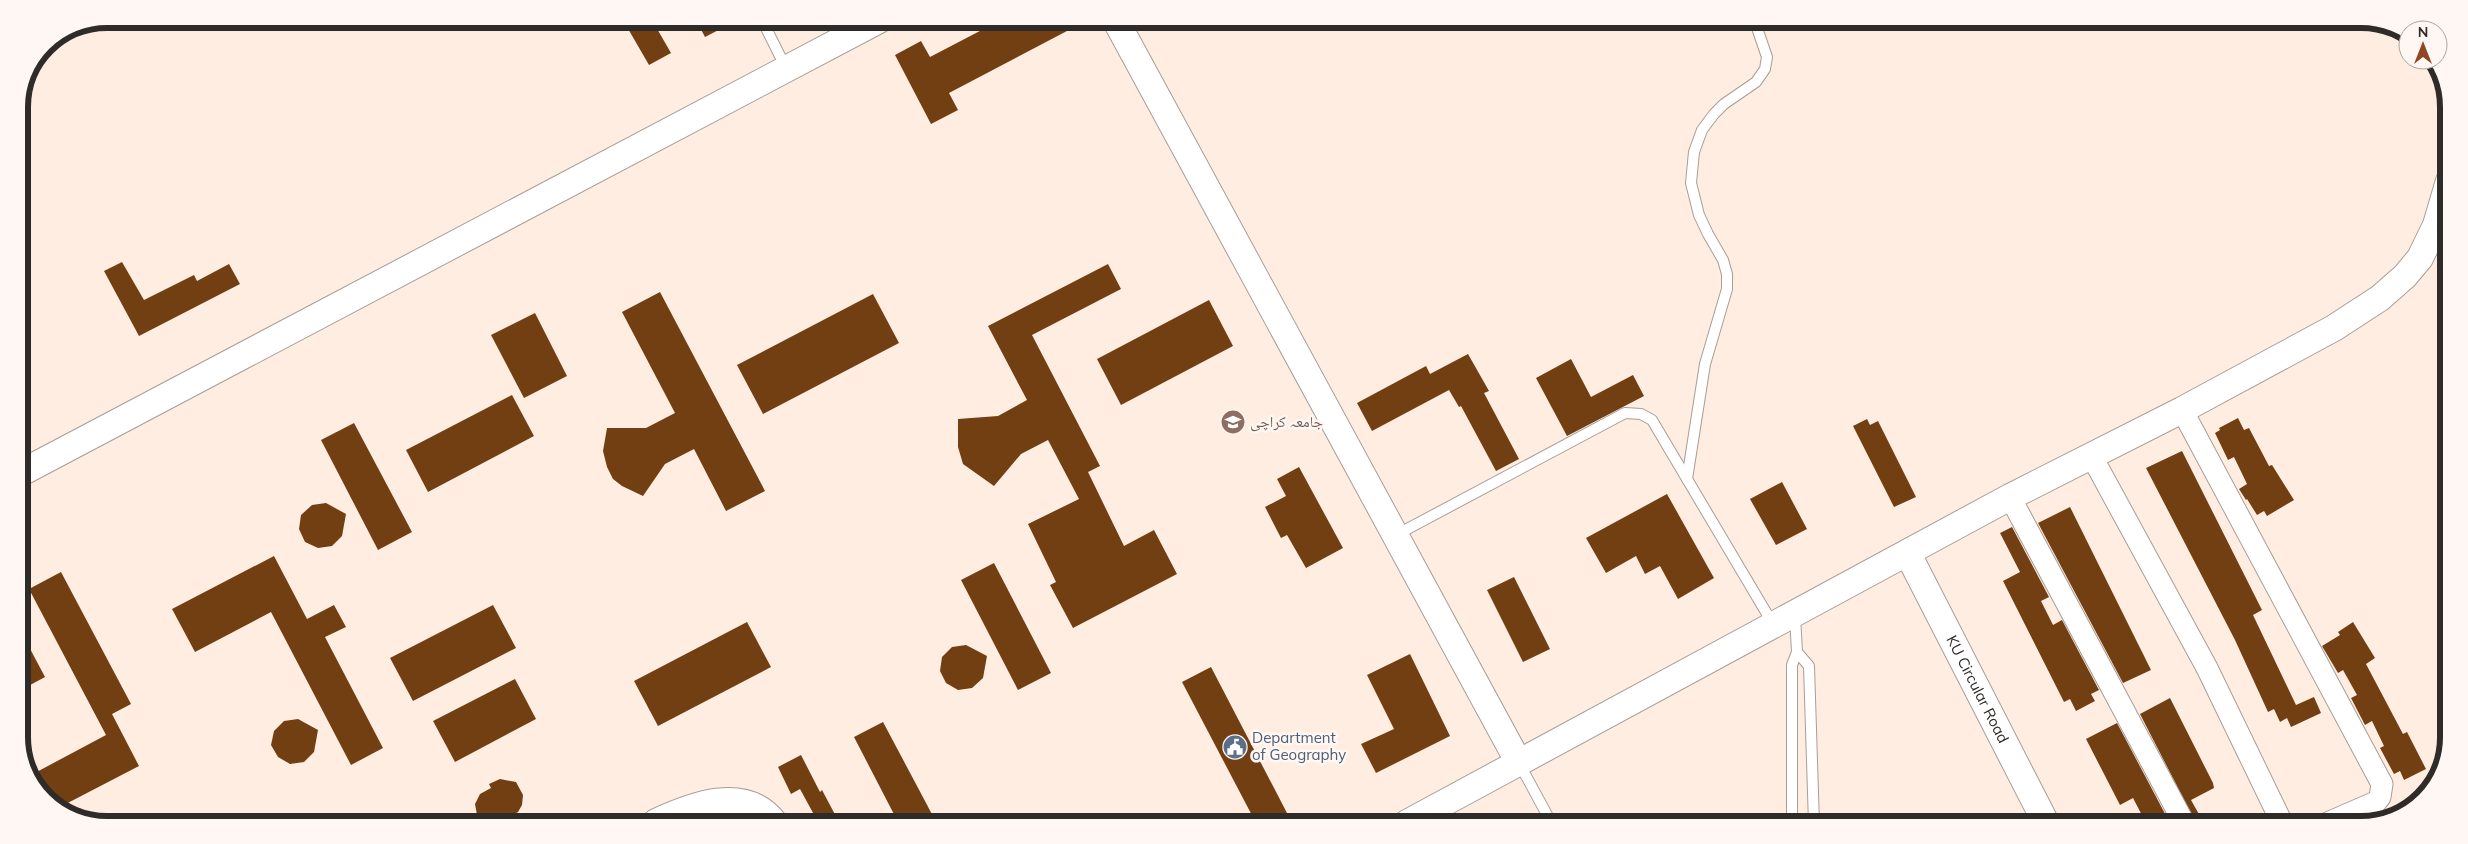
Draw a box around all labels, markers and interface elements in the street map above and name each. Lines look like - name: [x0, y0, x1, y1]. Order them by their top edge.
- north arrow: [2398, 20, 2448, 70]
- text: N: [2418, 23, 2428, 41]
- school or university icon: جامعہ کراچی: [1220, 409, 1246, 435]
- place label: جامعہ کراچی: [1250, 412, 1323, 432]
- street label: KU Circular Road: [1942, 632, 2013, 746]
- place label: Department of Geography: [1252, 728, 1346, 764]
- public building icon: Department of Geography: [1222, 734, 1248, 760]

